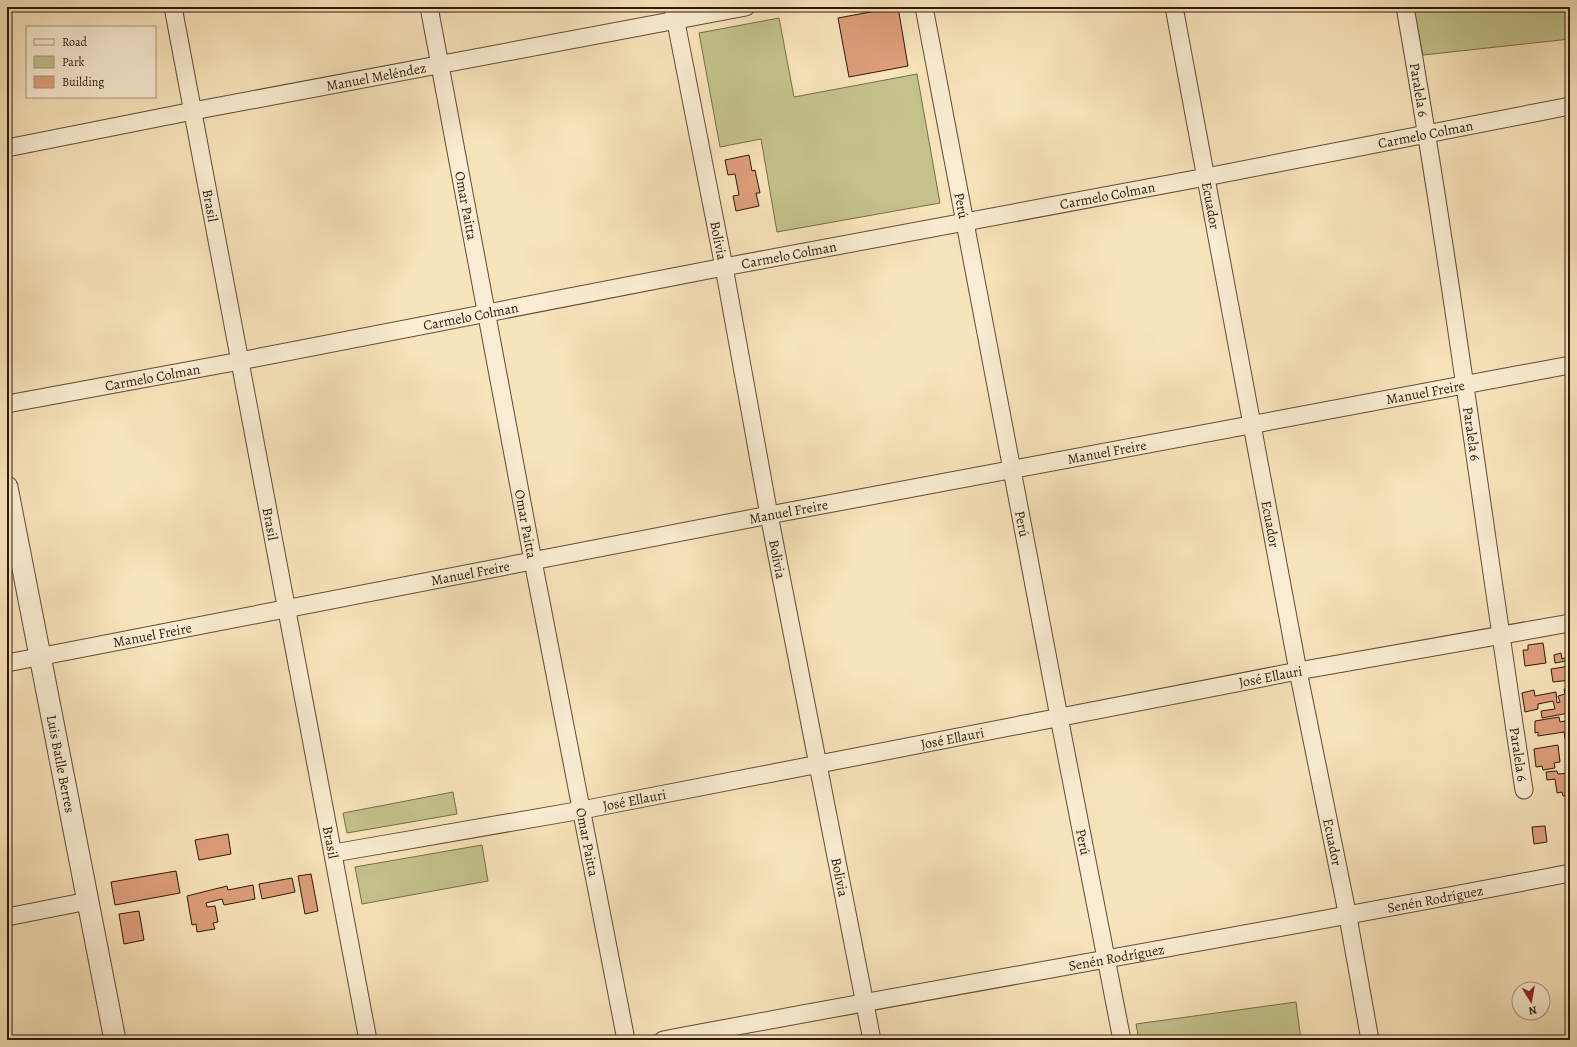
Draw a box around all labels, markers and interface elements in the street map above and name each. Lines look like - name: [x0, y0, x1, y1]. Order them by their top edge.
- legend: [26, 26, 156, 98]
- text: Road: [62, 34, 88, 50]
- text: Park: [62, 54, 85, 70]
- street label: Manuel Meléndez: [325, 58, 428, 95]
- street label: Paralela 6: [1405, 61, 1433, 118]
- text: Building: [62, 74, 104, 90]
- street label: Carmelo Colman: [1376, 116, 1475, 153]
- street label: Omar Paitta: [450, 170, 482, 242]
- street label: Carmelo Colman: [1058, 177, 1157, 214]
- street label: Ecuador: [1197, 180, 1225, 231]
- street label: Brasil: [198, 188, 223, 224]
- street label: Perú: [950, 191, 974, 221]
- street label: Bolivia: [706, 219, 732, 262]
- street label: Carmelo Colman: [740, 237, 838, 273]
- street label: Carmelo Colman: [422, 298, 520, 335]
- street label: Carmelo Colman: [103, 359, 202, 395]
- street label: Manuel Freire: [1384, 375, 1466, 409]
- street label: Paralela 6: [1459, 405, 1485, 462]
- street label: Manuel Freire: [1066, 435, 1148, 468]
- street label: Omar Paitta: [510, 488, 542, 560]
- street label: Manuel Freire: [747, 495, 829, 528]
- street label: Ecuador: [1257, 499, 1284, 550]
- street label: Brasil: [258, 506, 283, 542]
- street label: Perú: [1010, 509, 1034, 539]
- street label: Bolivia: [765, 538, 791, 581]
- street label: Manuel Freire: [429, 556, 511, 590]
- street label: Manuel Freire: [111, 618, 193, 652]
- street label: José Ellauri: [1237, 661, 1304, 692]
- street label: Luis Batlle Berres: [42, 713, 80, 814]
- street label: José Ellauri: [919, 723, 986, 754]
- street label: Paralela 6: [1505, 726, 1532, 783]
- street label: José Ellauri: [601, 784, 668, 815]
- street label: Omar Paitta: [572, 806, 604, 879]
- street label: Ecuador: [1319, 817, 1347, 868]
- street label: Brasil: [318, 824, 343, 861]
- street label: Perú: [1072, 827, 1095, 857]
- street label: Bolivia: [827, 856, 853, 899]
- street label: Senén Rodríguez: [1386, 880, 1485, 917]
- street label: Senén Rodríguez: [1067, 939, 1166, 975]
- north arrow: [1511, 981, 1551, 1021]
- text: N: [1527, 1002, 1538, 1018]

